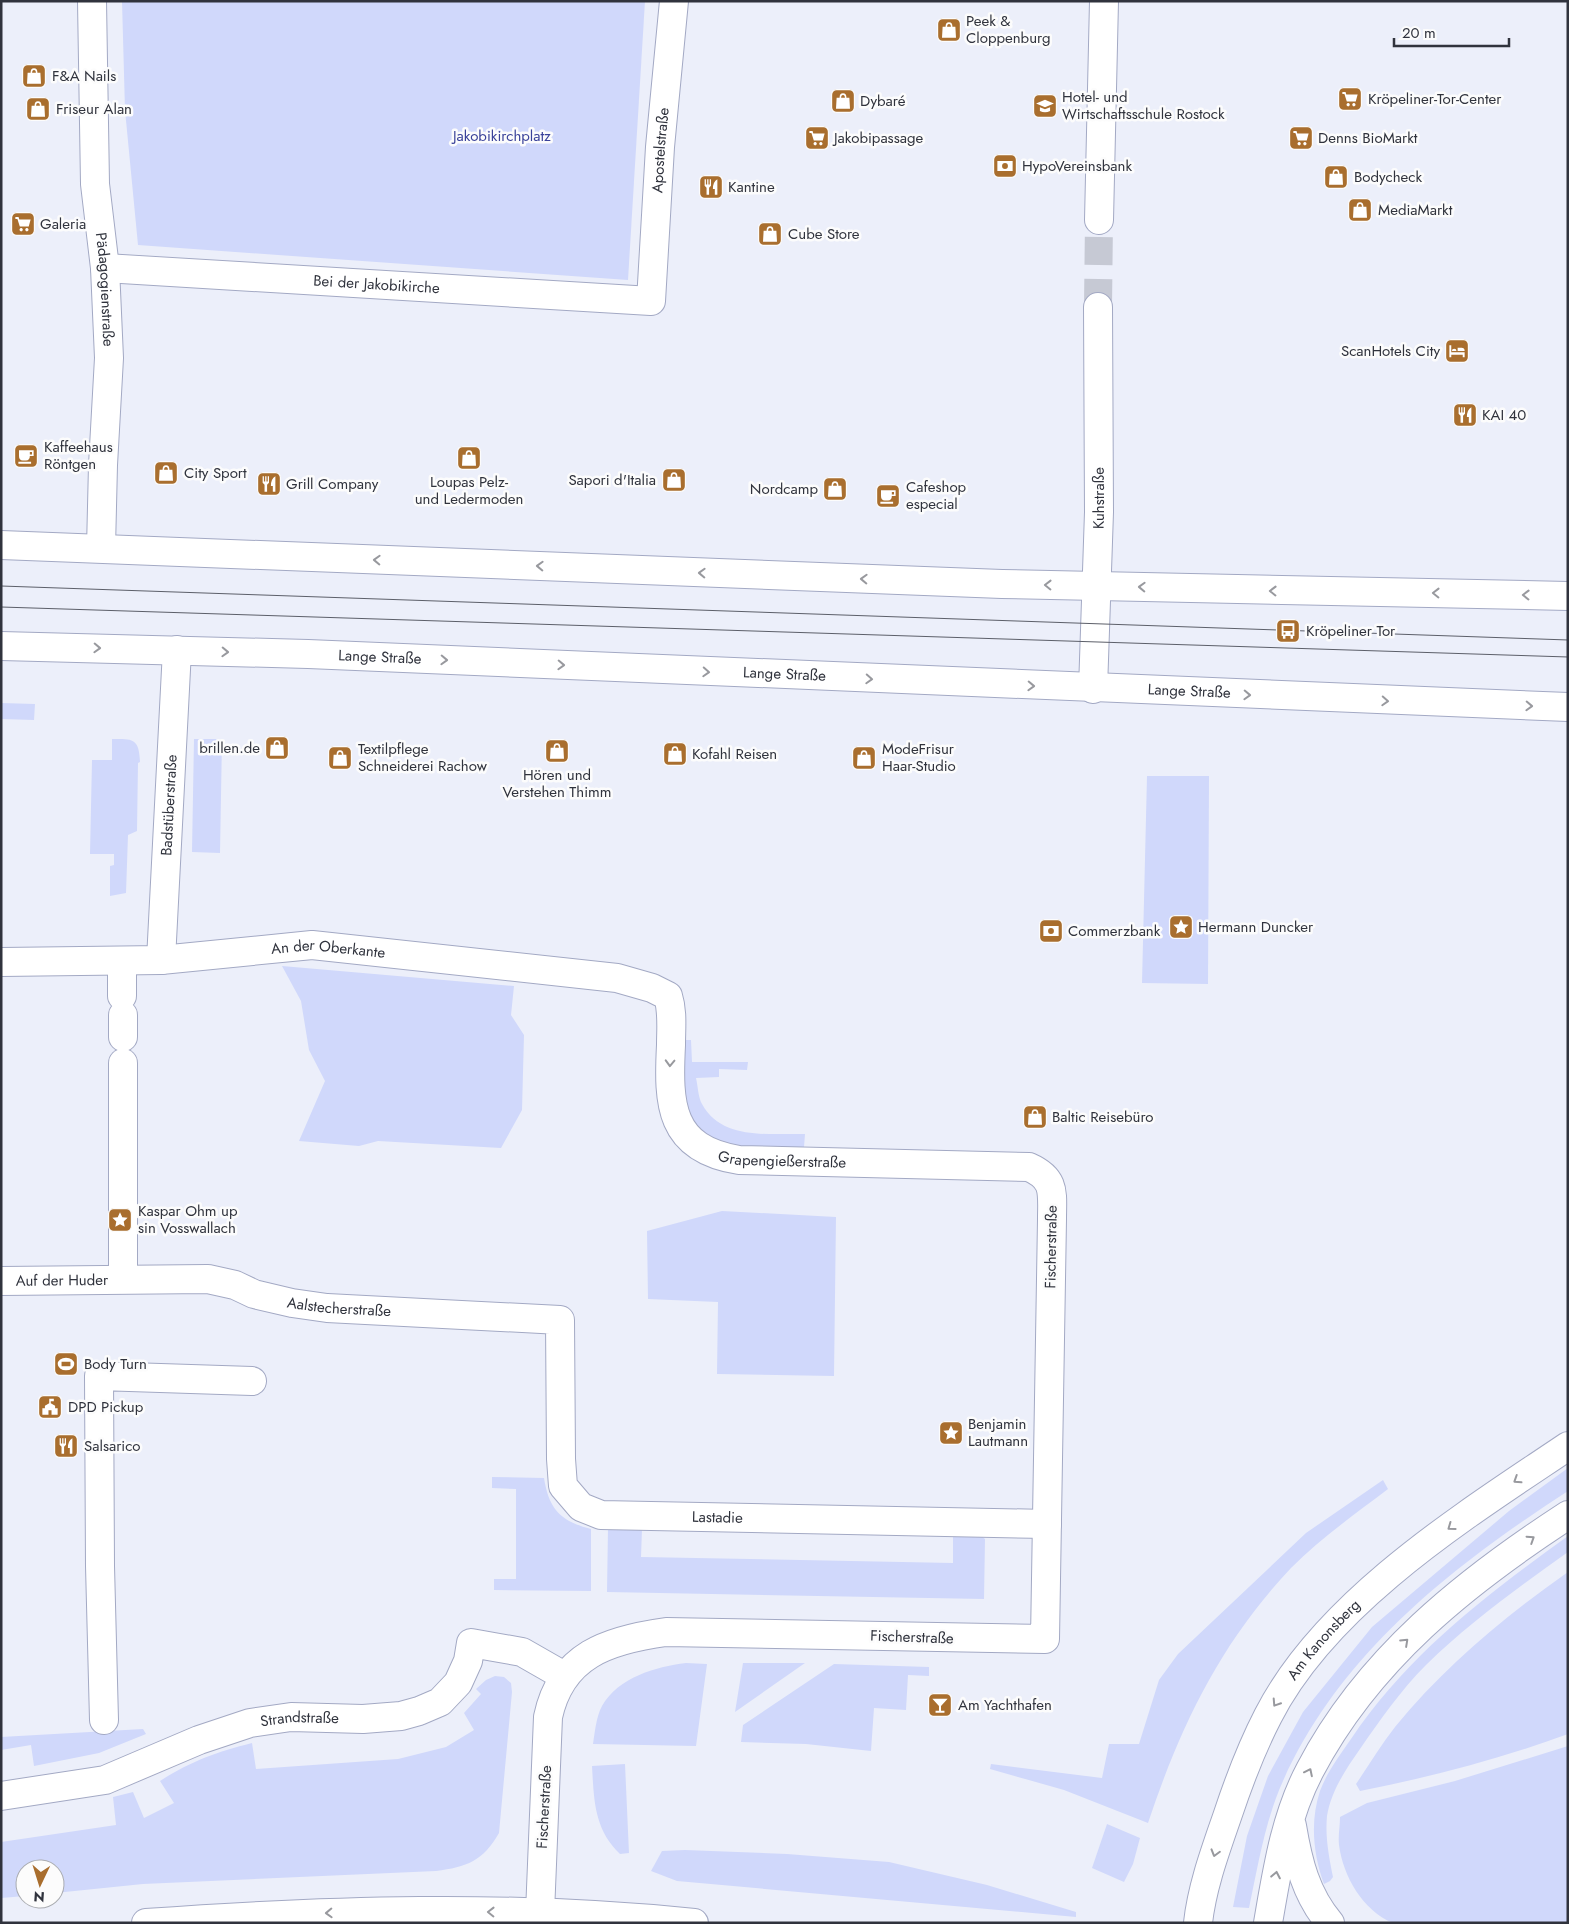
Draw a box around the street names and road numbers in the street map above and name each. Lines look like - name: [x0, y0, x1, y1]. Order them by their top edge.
- street label: Apostelstraße: [646, 106, 675, 194]
- street label: Pädagogienstraße: [90, 231, 119, 347]
- street label: Bei der Jakobikirche: [313, 270, 441, 299]
- street label: Kuhstraße: [1087, 467, 1110, 529]
- street label: Lange Straße: [338, 644, 422, 670]
- street label: Lange Straße: [742, 661, 827, 687]
- street label: Lange Straße: [1147, 678, 1231, 704]
- street label: Badstüberstraße: [155, 754, 183, 856]
- street label: An der Oberkante: [270, 934, 387, 964]
- street label: Grapengießerstraße: [716, 1145, 847, 1174]
- street label: Fischerstraße: [1039, 1205, 1063, 1289]
- street label: Auf der Huder: [16, 1269, 109, 1292]
- street label: Aalstecherstraße: [286, 1291, 392, 1322]
- street label: Lastadie: [692, 1506, 743, 1529]
- street label: Am Kanonsberg: [1282, 1594, 1365, 1685]
- street label: Fischerstraße: [870, 1625, 954, 1649]
- street label: Strandstraße: [259, 1706, 339, 1732]
- street label: Fischerstraße: [531, 1764, 557, 1849]

